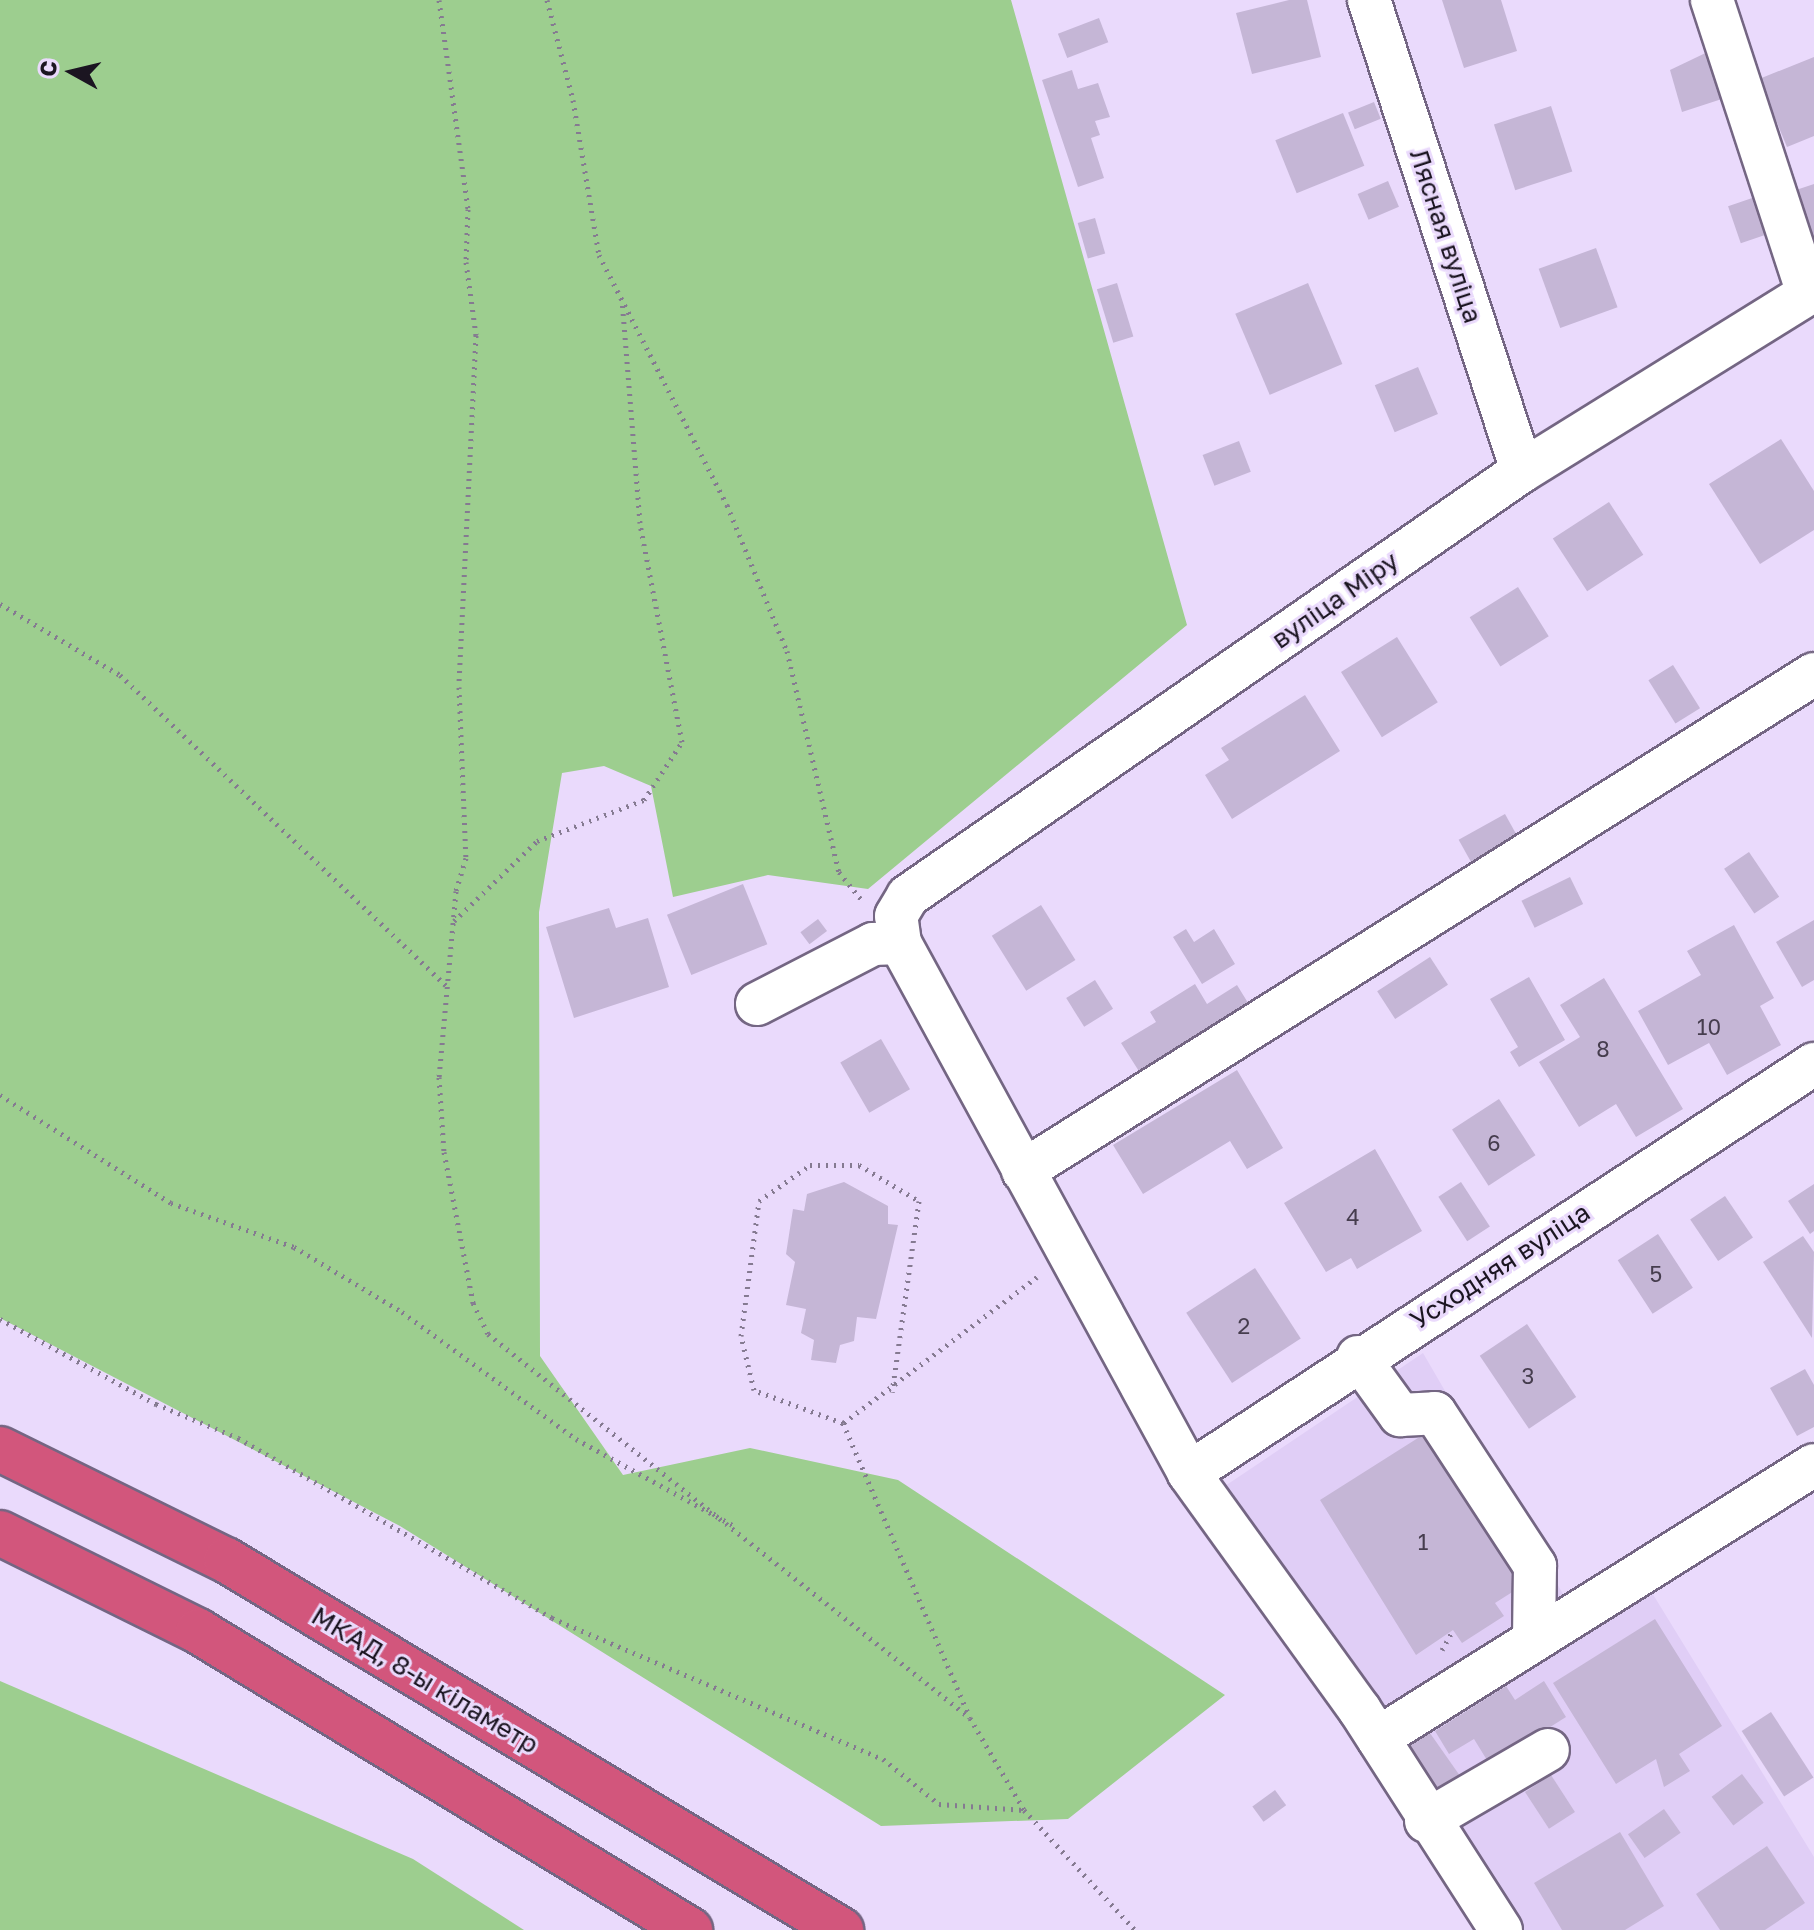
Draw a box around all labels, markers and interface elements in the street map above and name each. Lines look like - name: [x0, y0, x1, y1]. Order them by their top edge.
- north arrow: [32, 32, 112, 112]
- text: С: [33, 59, 62, 78]
- street label: Лясная вуліца: [1403, 145, 1489, 327]
- street label: вуліца Міру: [1266, 545, 1404, 655]
- house number: 10: [1697, 1014, 1721, 1040]
- house number: 8: [1596, 1036, 1610, 1062]
- house number: 6: [1487, 1130, 1501, 1156]
- street label: Усходняя вуліца: [1404, 1196, 1596, 1336]
- house number: 4: [1346, 1204, 1360, 1230]
- house number: 5: [1650, 1261, 1662, 1287]
- house number: 2: [1238, 1313, 1250, 1339]
- house number: 3: [1522, 1363, 1534, 1389]
- house number: 1: [1418, 1529, 1428, 1555]
- street label: МКАД, 8-ы кіламетр: [306, 1600, 544, 1760]

